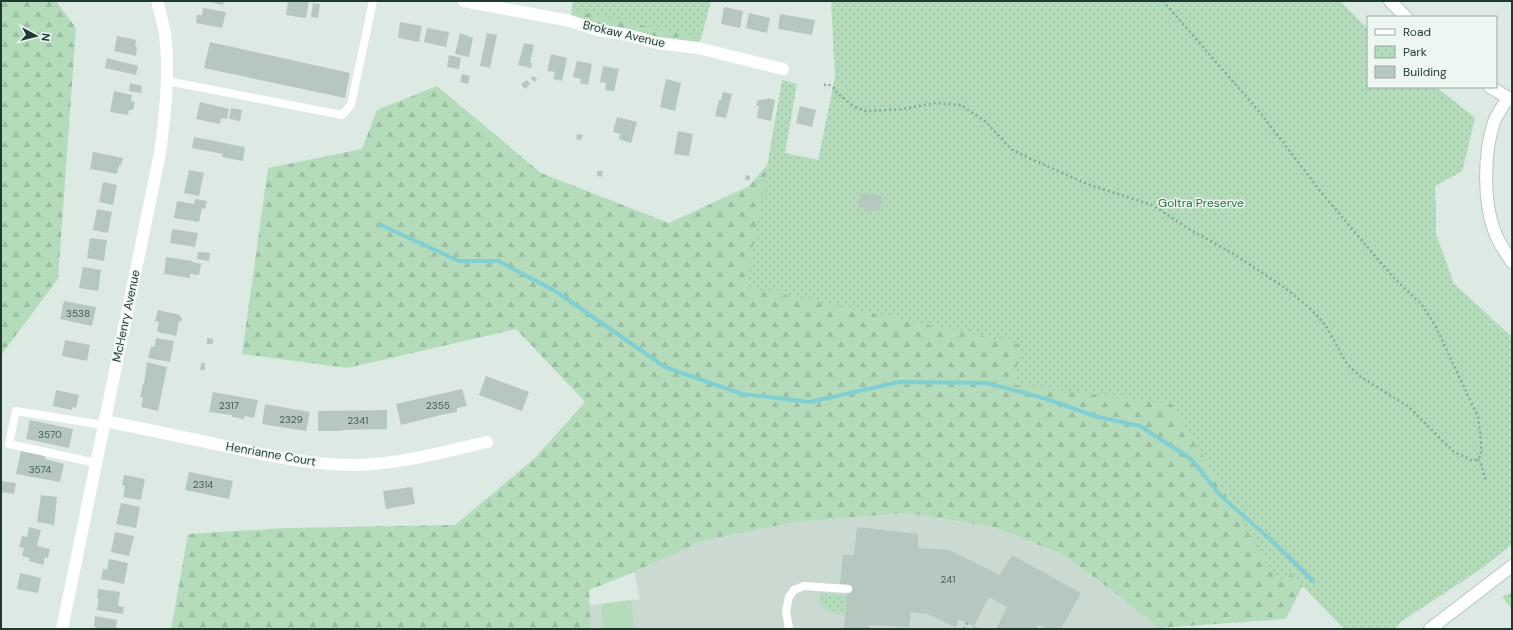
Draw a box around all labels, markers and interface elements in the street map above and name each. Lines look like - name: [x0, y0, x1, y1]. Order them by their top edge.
- north arrow: [16, 16, 56, 56]
- legend: [1367, 16, 1497, 88]
- street label: Brokaw Avenue: [581, 17, 667, 51]
- text: Road: [1403, 24, 1431, 40]
- text: N: [38, 32, 53, 42]
- text: Park: [1403, 44, 1427, 60]
- text: Building: [1403, 64, 1447, 80]
- park label: Goltra Preserve: [1158, 195, 1244, 211]
- street label: McHenry Avenue: [108, 268, 144, 364]
- house number: 3538: [66, 307, 90, 320]
- house number: 2317: [219, 399, 239, 412]
- house number: 2355: [426, 399, 450, 412]
- house number: 2329: [279, 413, 303, 426]
- house number: 2341: [348, 414, 368, 427]
- house number: 3570: [38, 428, 62, 441]
- street label: Henrianne Court: [225, 438, 318, 470]
- house number: 3574: [29, 463, 51, 476]
- house number: 2314: [193, 478, 213, 491]
- house number: 241: [941, 573, 955, 586]

